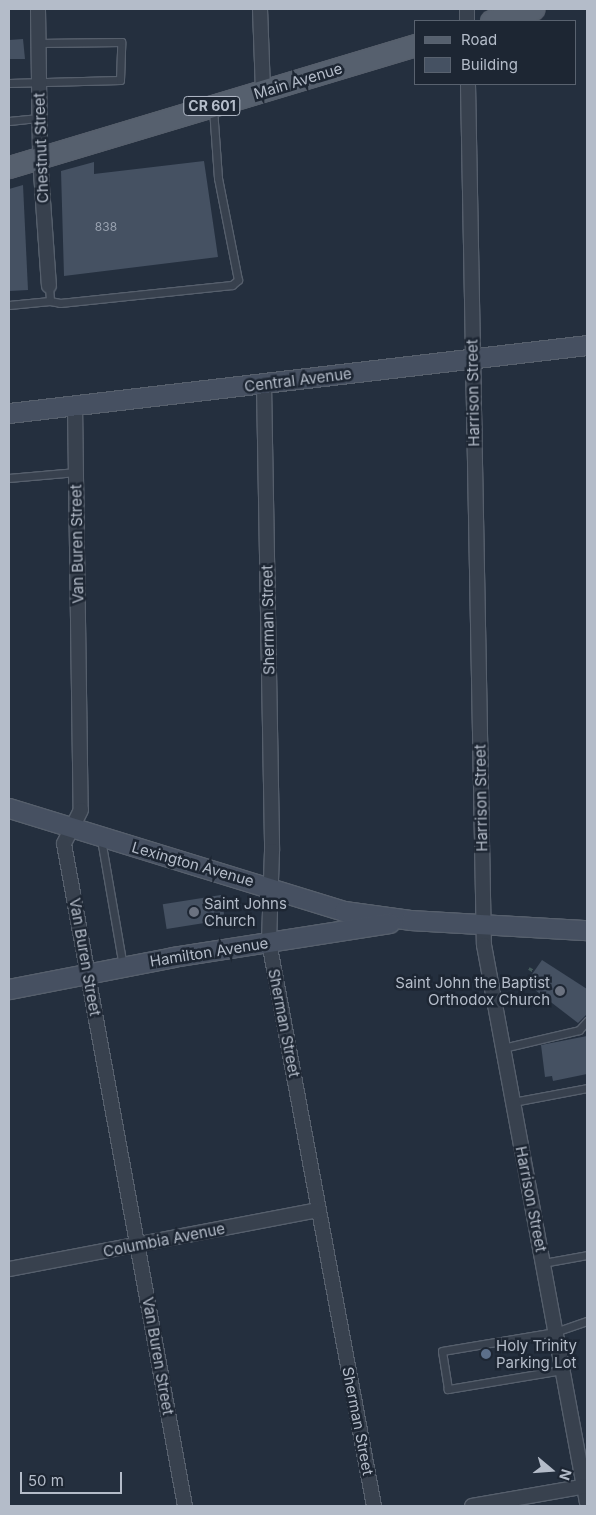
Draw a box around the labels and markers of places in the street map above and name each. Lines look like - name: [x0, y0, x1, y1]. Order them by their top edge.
- place label: Saint Johns Church: [204, 894, 287, 929]
- marker: Saint Johns Church: [188, 906, 200, 918]
- place label: Saint John the Baptist Orthodox Church: [395, 973, 550, 1008]
- marker: Saint John the Baptist Orthodox Church: [554, 985, 566, 997]
- place label: Holy Trinity Parking Lot: [496, 1336, 577, 1371]
- marker: Holy Trinity Parking Lot: [480, 1348, 492, 1360]

